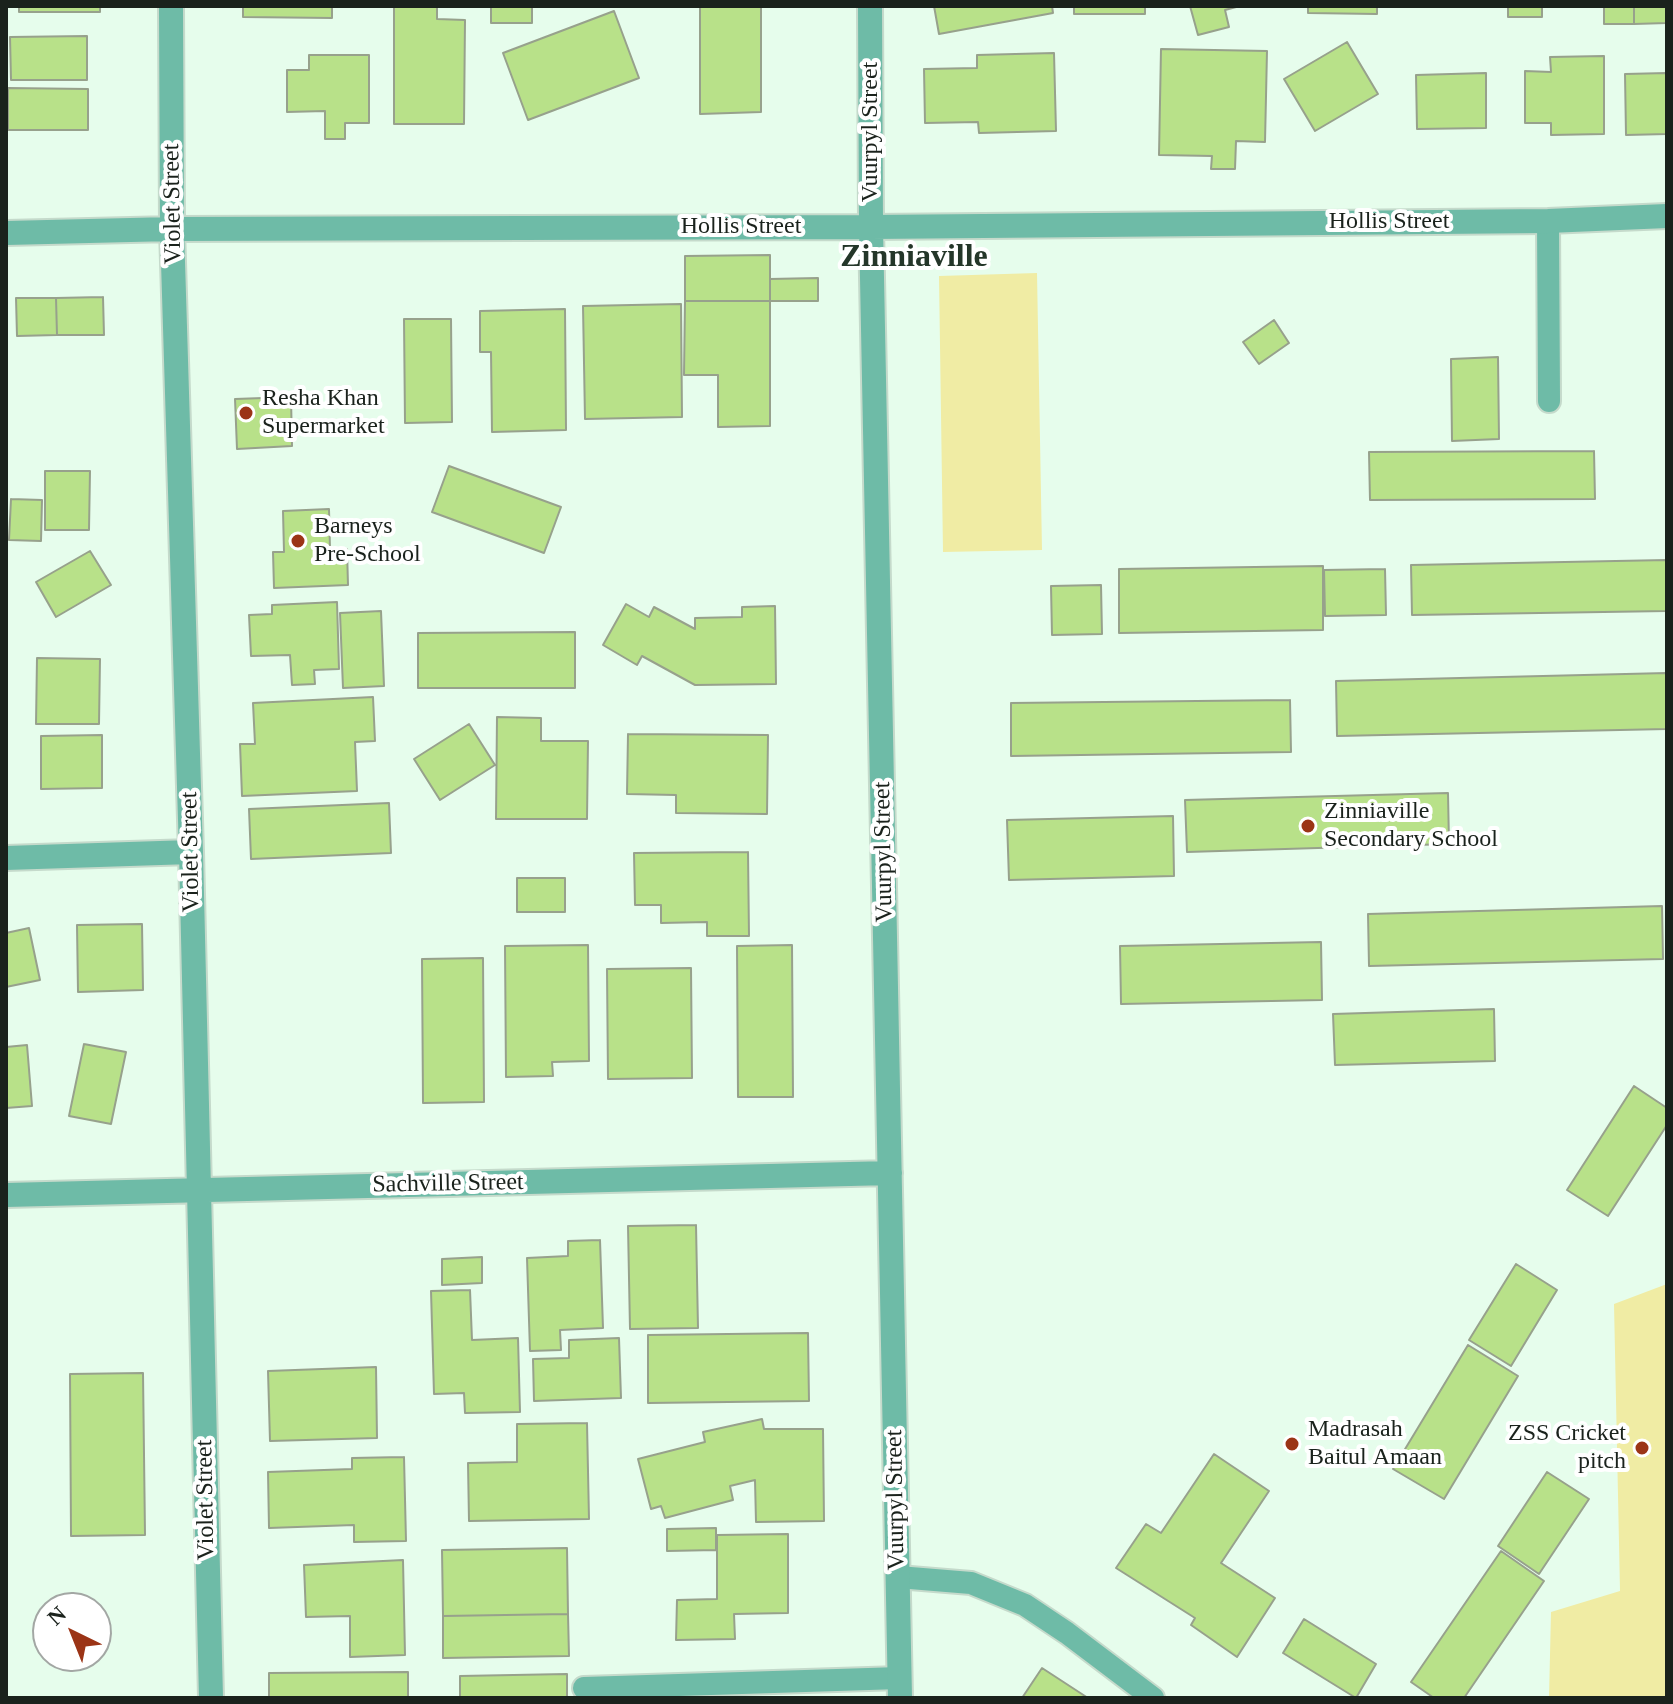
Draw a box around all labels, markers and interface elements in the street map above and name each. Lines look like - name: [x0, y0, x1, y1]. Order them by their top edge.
- street label: Vuurpyl Street: [857, 62, 885, 202]
- street label: Violet Street: [158, 143, 188, 265]
- street label: Hollis Street: [1329, 208, 1449, 236]
- street label: Hollis Street: [681, 213, 801, 241]
- district label: Zinniaville: [840, 239, 988, 277]
- place label: Resha Khan Supermarket: [262, 385, 385, 441]
- marker: Resha Khan Supermarket: [237, 404, 255, 422]
- place label: Barneys Pre-School: [314, 513, 421, 569]
- marker: Barneys Pre-School: [289, 532, 307, 550]
- street label: Vuurpyl Street: [868, 781, 900, 923]
- street label: Violet Street: [176, 791, 206, 913]
- place label: Zinniaville Secondary School: [1324, 798, 1498, 854]
- marker: Zinniaville Secondary School: [1299, 817, 1317, 835]
- street label: Sachville Street: [372, 1168, 524, 1200]
- place label: Madrasah Baitul Amaan: [1308, 1416, 1442, 1472]
- place label: ZSS Cricket pitch: [1508, 1420, 1626, 1476]
- street label: Vuurpyl Street: [880, 1429, 912, 1571]
- marker: Madrasah Baitul Amaan: [1283, 1435, 1301, 1453]
- street label: Violet Street: [191, 1439, 221, 1561]
- marker: ZSS Cricket pitch: [1633, 1439, 1651, 1457]
- north arrow: [32, 1592, 112, 1672]
- text: N: [42, 1601, 71, 1630]

